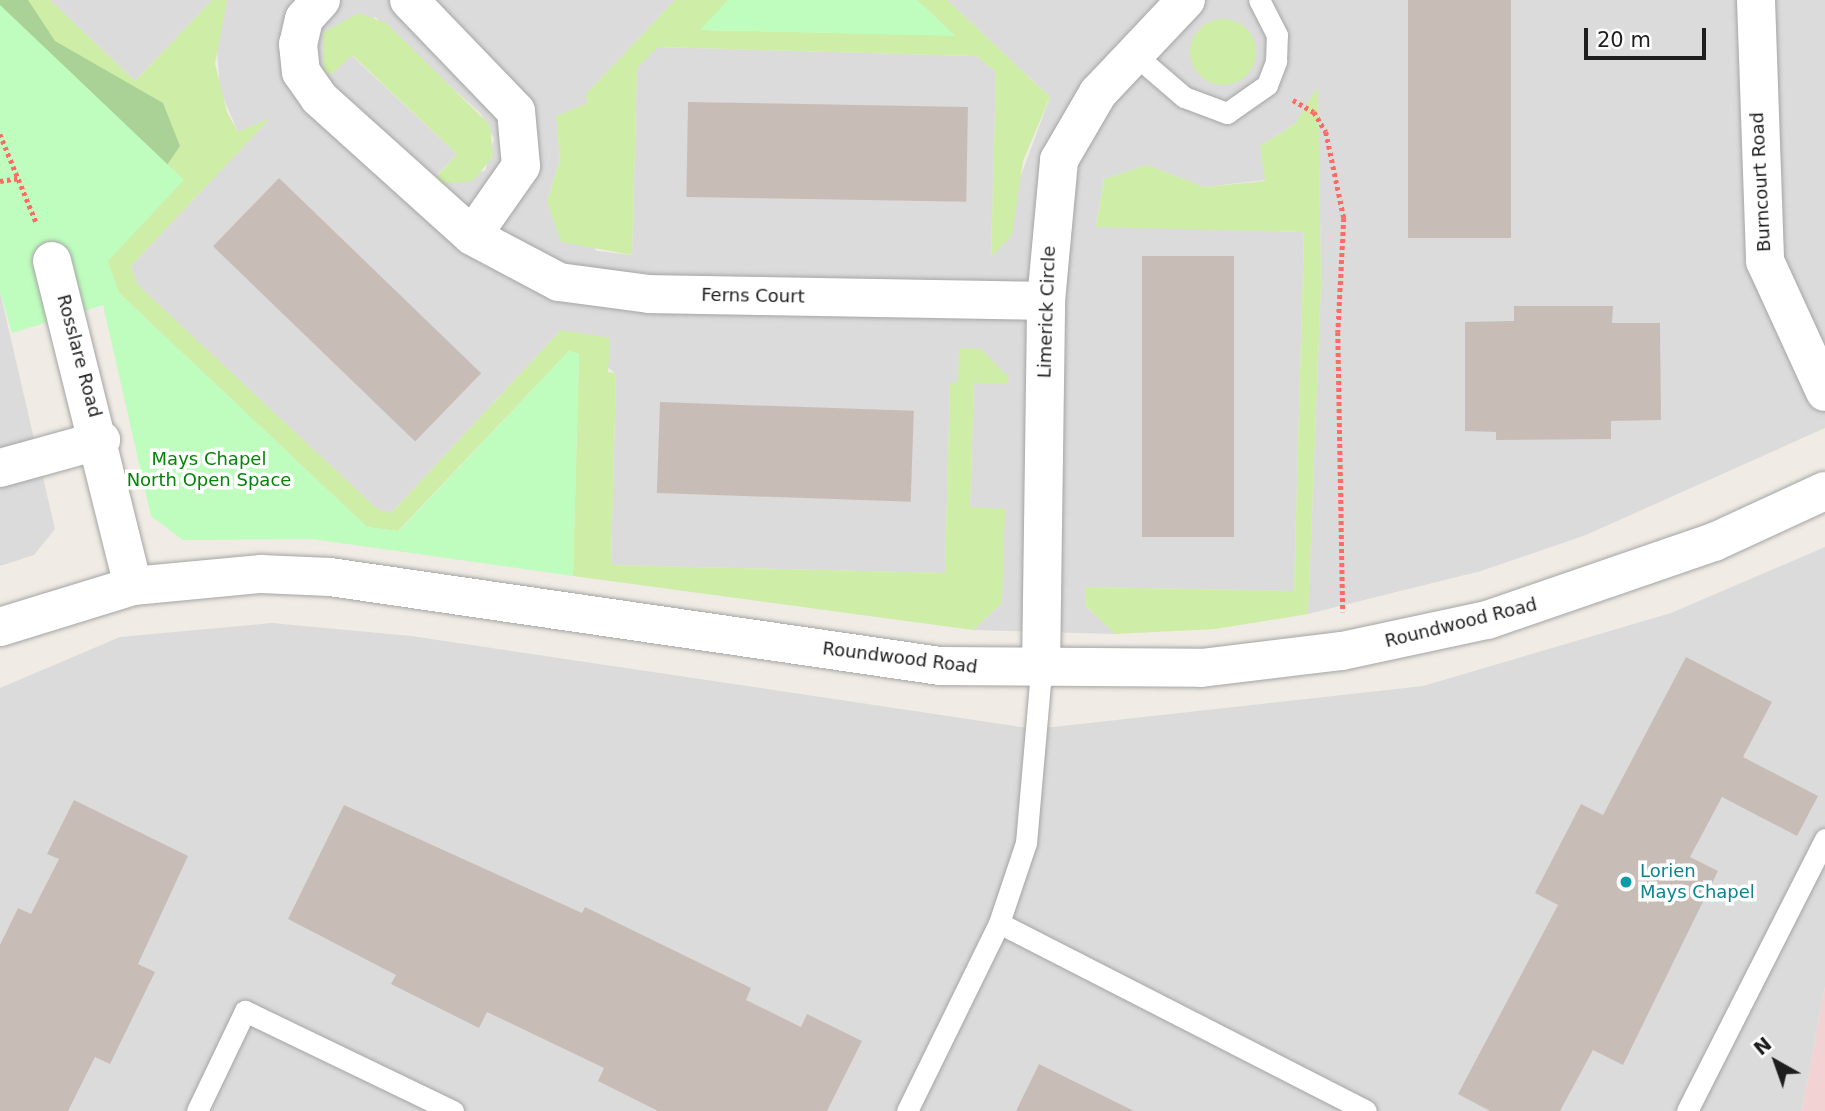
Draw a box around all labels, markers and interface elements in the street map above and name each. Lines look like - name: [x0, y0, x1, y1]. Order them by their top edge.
- scale bar: [1587, 14, 1710, 58]
- text: 20 m: [1597, 28, 1651, 52]
- street label: Burncourt Road: [1747, 112, 1775, 252]
- street label: Limerick Circle: [1034, 245, 1060, 379]
- street label: Ferns Court: [701, 284, 805, 308]
- street label: Rosslare Road: [52, 292, 106, 420]
- park label: Mays Chapel North Open Space: [127, 449, 291, 491]
- street label: Roundwood Road: [1383, 594, 1539, 652]
- street label: Roundwood Road: [821, 638, 979, 678]
- place label: Lorien Mays Chapel: [1640, 861, 1755, 903]
- marker: Lorien Mays Chapel: [1618, 874, 1634, 890]
- north arrow: [1741, 1027, 1811, 1097]
- text: N: [1749, 1032, 1776, 1059]

